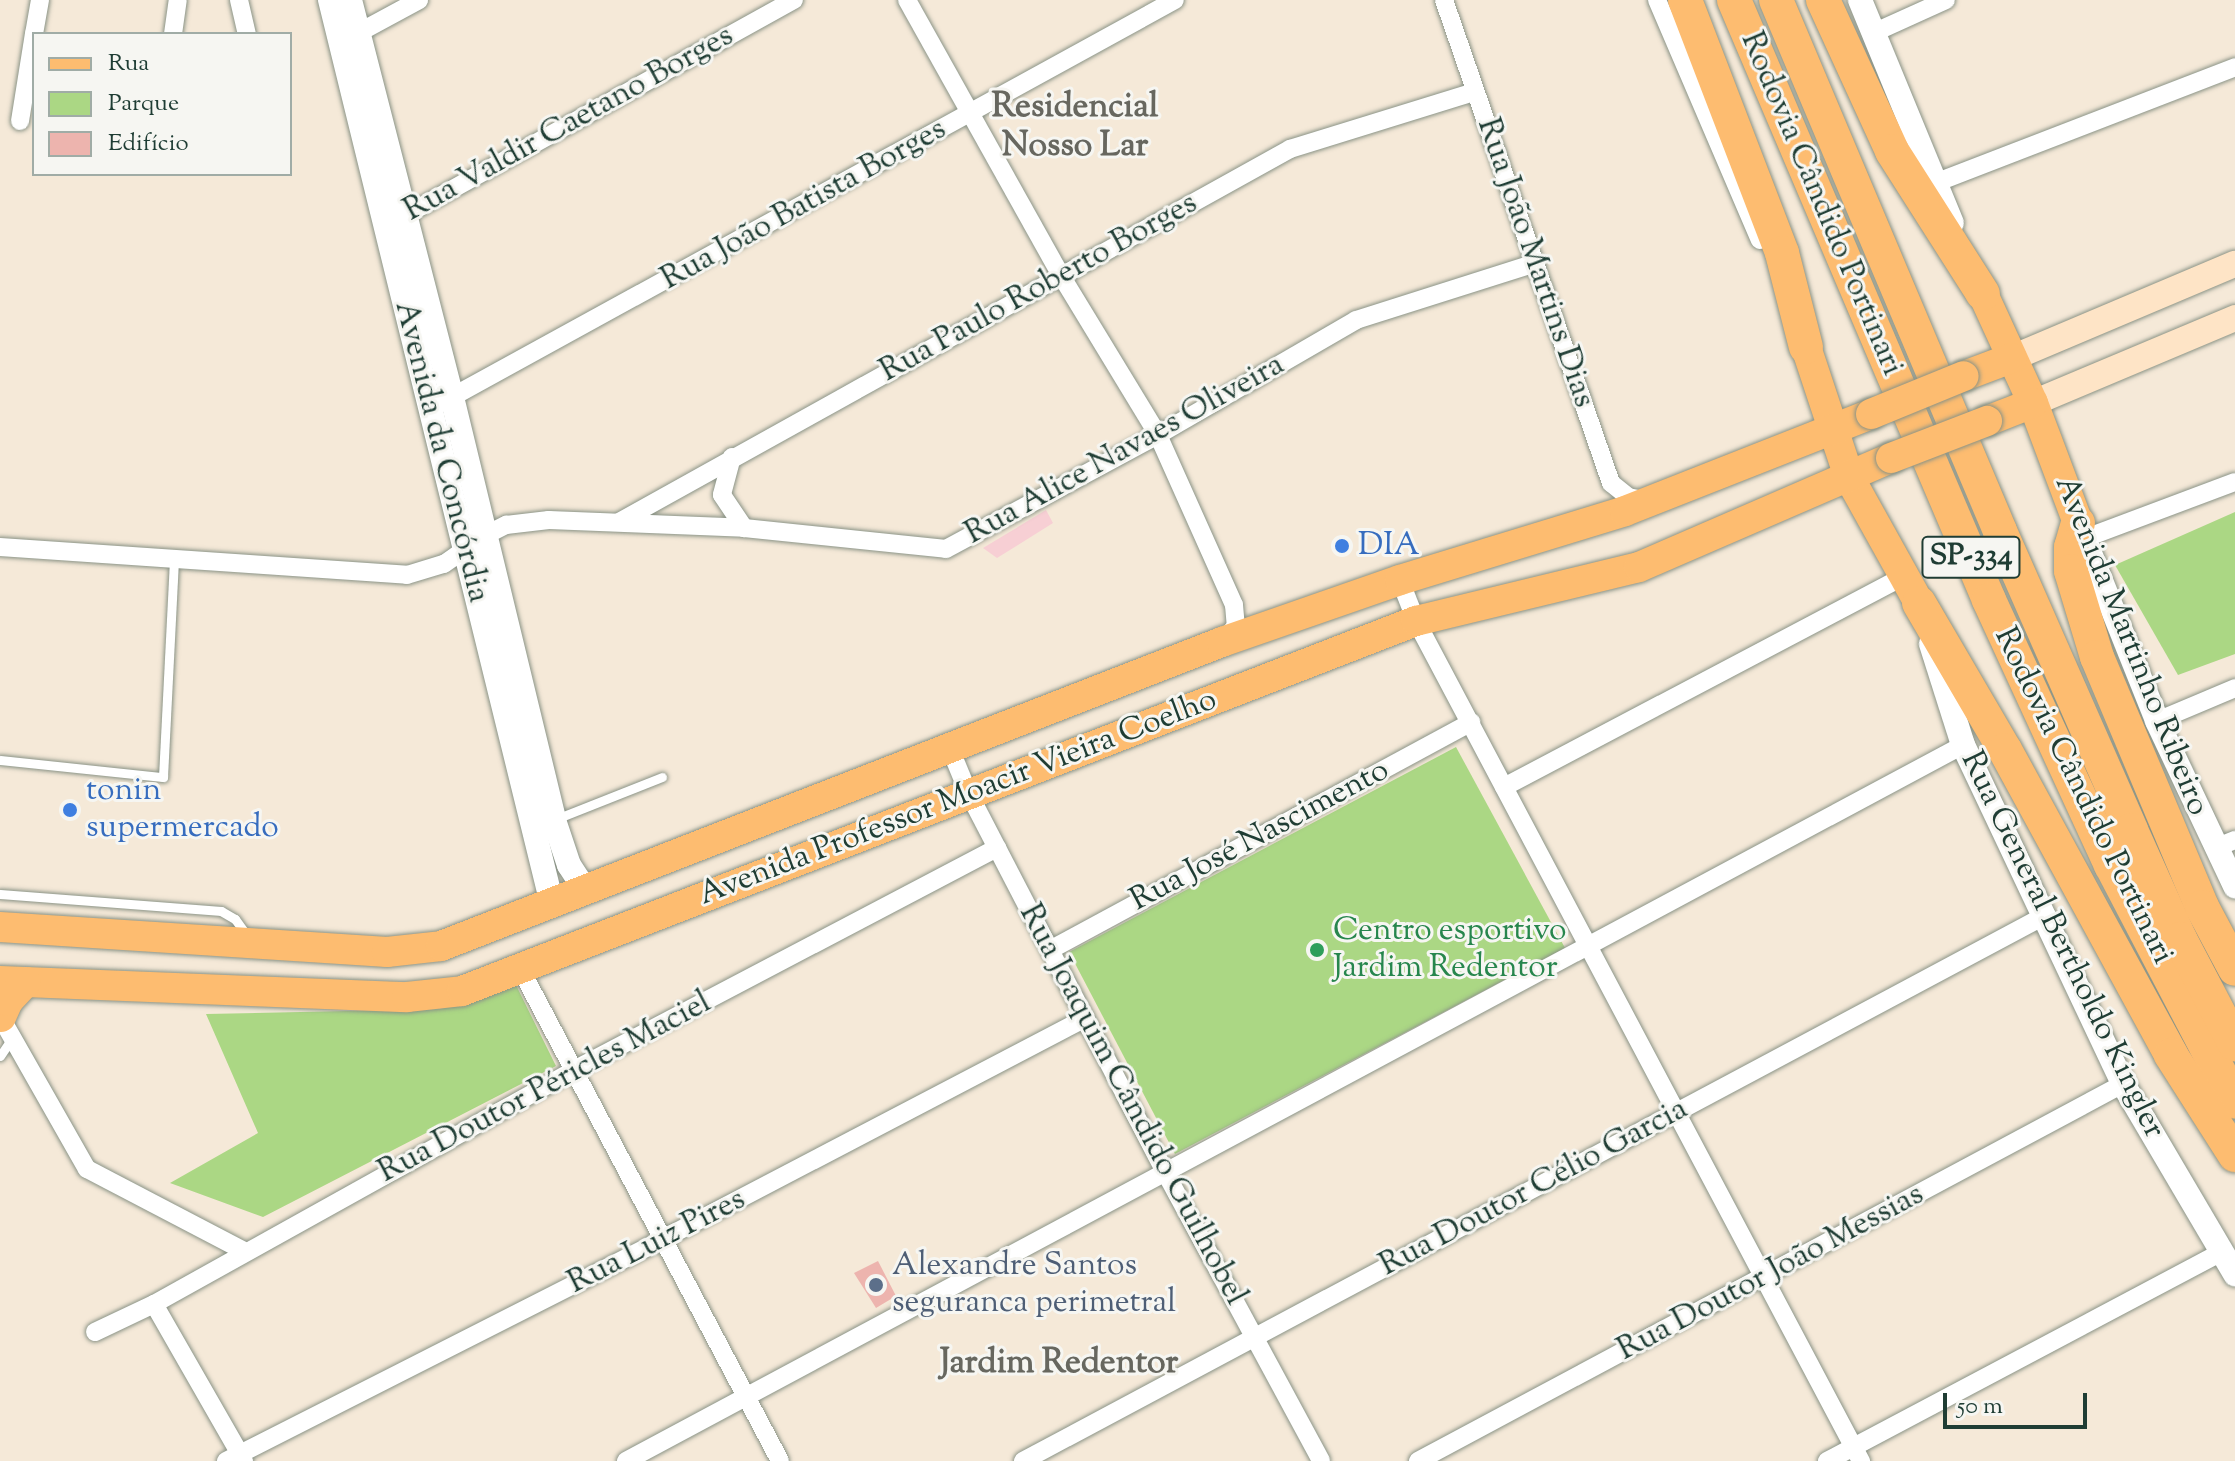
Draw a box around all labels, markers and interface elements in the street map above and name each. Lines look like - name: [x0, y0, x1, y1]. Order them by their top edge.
- street label: Rua Valdir Caetano Borges: [398, 17, 740, 231]
- street label: Rodovia Cândido Portinari: [1731, 26, 1911, 382]
- legend: [32, 32, 292, 176]
- text: Rua: [108, 47, 149, 81]
- text: Parque: [108, 87, 179, 121]
- district label: Residencial Nosso Lar: [992, 87, 1158, 166]
- street label: Rua João Batista Borges: [655, 111, 953, 299]
- street label: Rua João Martins Dias: [1467, 113, 1603, 413]
- text: Edifício: [108, 127, 189, 161]
- street label: Rua Paulo Roberto Borges: [874, 185, 1204, 391]
- street label: Avenida da Concórdia: [385, 297, 497, 607]
- street label: Rua Alice Navaes Oliveira: [959, 346, 1291, 554]
- street label: Avenida Martinho Ribeiro: [2045, 471, 2217, 821]
- place label: DIA: [1358, 527, 1420, 565]
- road number: SP-334: [1921, 531, 2021, 583]
- marker: DIA: [1333, 537, 1351, 555]
- street label: Rodovia Cândido Portinari: [1985, 622, 2181, 970]
- street label: Avenida Professor Moacir Vieira Coelho: [694, 681, 1222, 915]
- street label: Rua General Bertholdo Kingler: [1951, 745, 2173, 1145]
- street label: Rua José Nascimento: [1124, 752, 1396, 920]
- place label: tonin supermercado: [86, 773, 279, 848]
- marker: tonin supermercado: [61, 801, 79, 819]
- street label: Rua Joaquim Cândido Guilhobel: [1010, 898, 1254, 1312]
- place label: Centro esportivo Jardim Redentor: [1333, 913, 1567, 988]
- marker: Centro esportivo Jardim Redentor: [1308, 941, 1326, 959]
- street label: Rua Doutor Péricles Maciel: [372, 984, 718, 1192]
- street label: Rua Doutor Célio Garcia: [1373, 1090, 1695, 1286]
- street label: Rua Doutor João Messias: [1611, 1176, 1931, 1370]
- street label: Rua Luiz Pires: [562, 1181, 752, 1303]
- place label: Alexandre Santos seguranca perimetral: [892, 1248, 1176, 1323]
- marker: Alexandre Santos seguranca perimetral: [867, 1276, 885, 1294]
- district label: Jardim Redentor: [940, 1344, 1178, 1384]
- scale bar: [1947, 1377, 2091, 1427]
- text: 50 m: [1957, 1390, 2003, 1424]

